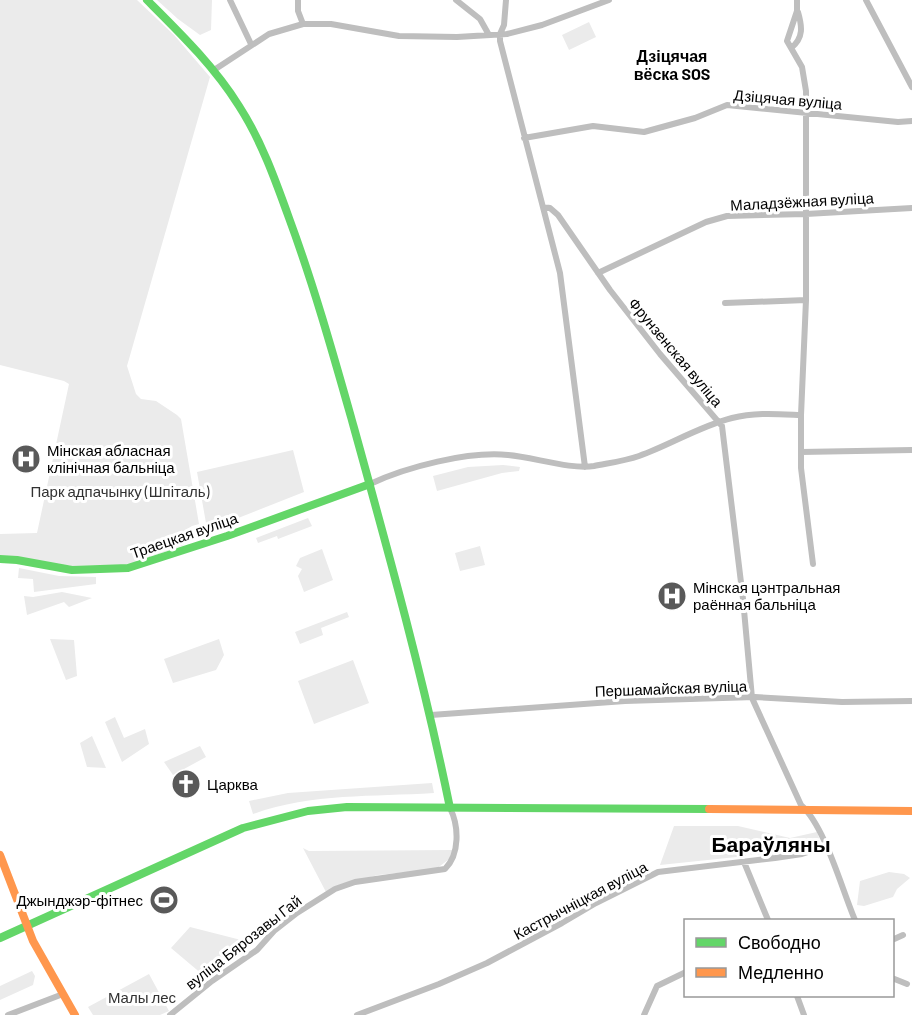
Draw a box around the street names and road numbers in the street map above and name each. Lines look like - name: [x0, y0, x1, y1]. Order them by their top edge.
- street label: Дзіцячая вуліца: [733, 85, 844, 113]
- street label: Маладзёжная вуліца: [730, 188, 875, 214]
- street label: Фрунзенская вуліца: [625, 294, 727, 411]
- street label: Траецкая вуліца: [128, 508, 241, 562]
- street label: Першамайская вуліца: [594, 676, 748, 700]
- street label: Кастрычніцкая вуліца: [510, 857, 650, 943]
- street label: вуліца Бярозавы Гай: [181, 891, 305, 993]

